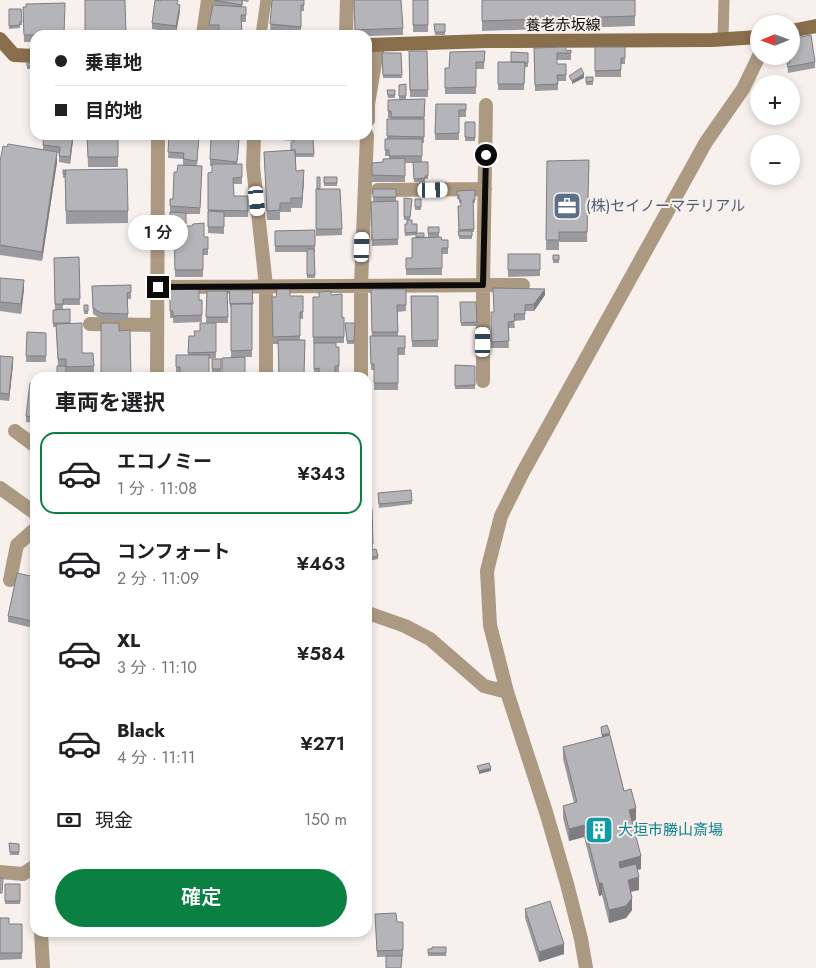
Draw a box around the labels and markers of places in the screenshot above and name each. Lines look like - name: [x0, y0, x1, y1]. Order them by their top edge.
- office icon: (株)セイノーマテリアル: [552, 191, 582, 221]
- place label: (株)セイノーマテリアル: [586, 195, 745, 217]
- building icon: 大垣市勝山斎場: [584, 815, 614, 845]
- place label: 大垣市勝山斎場: [618, 819, 723, 841]

